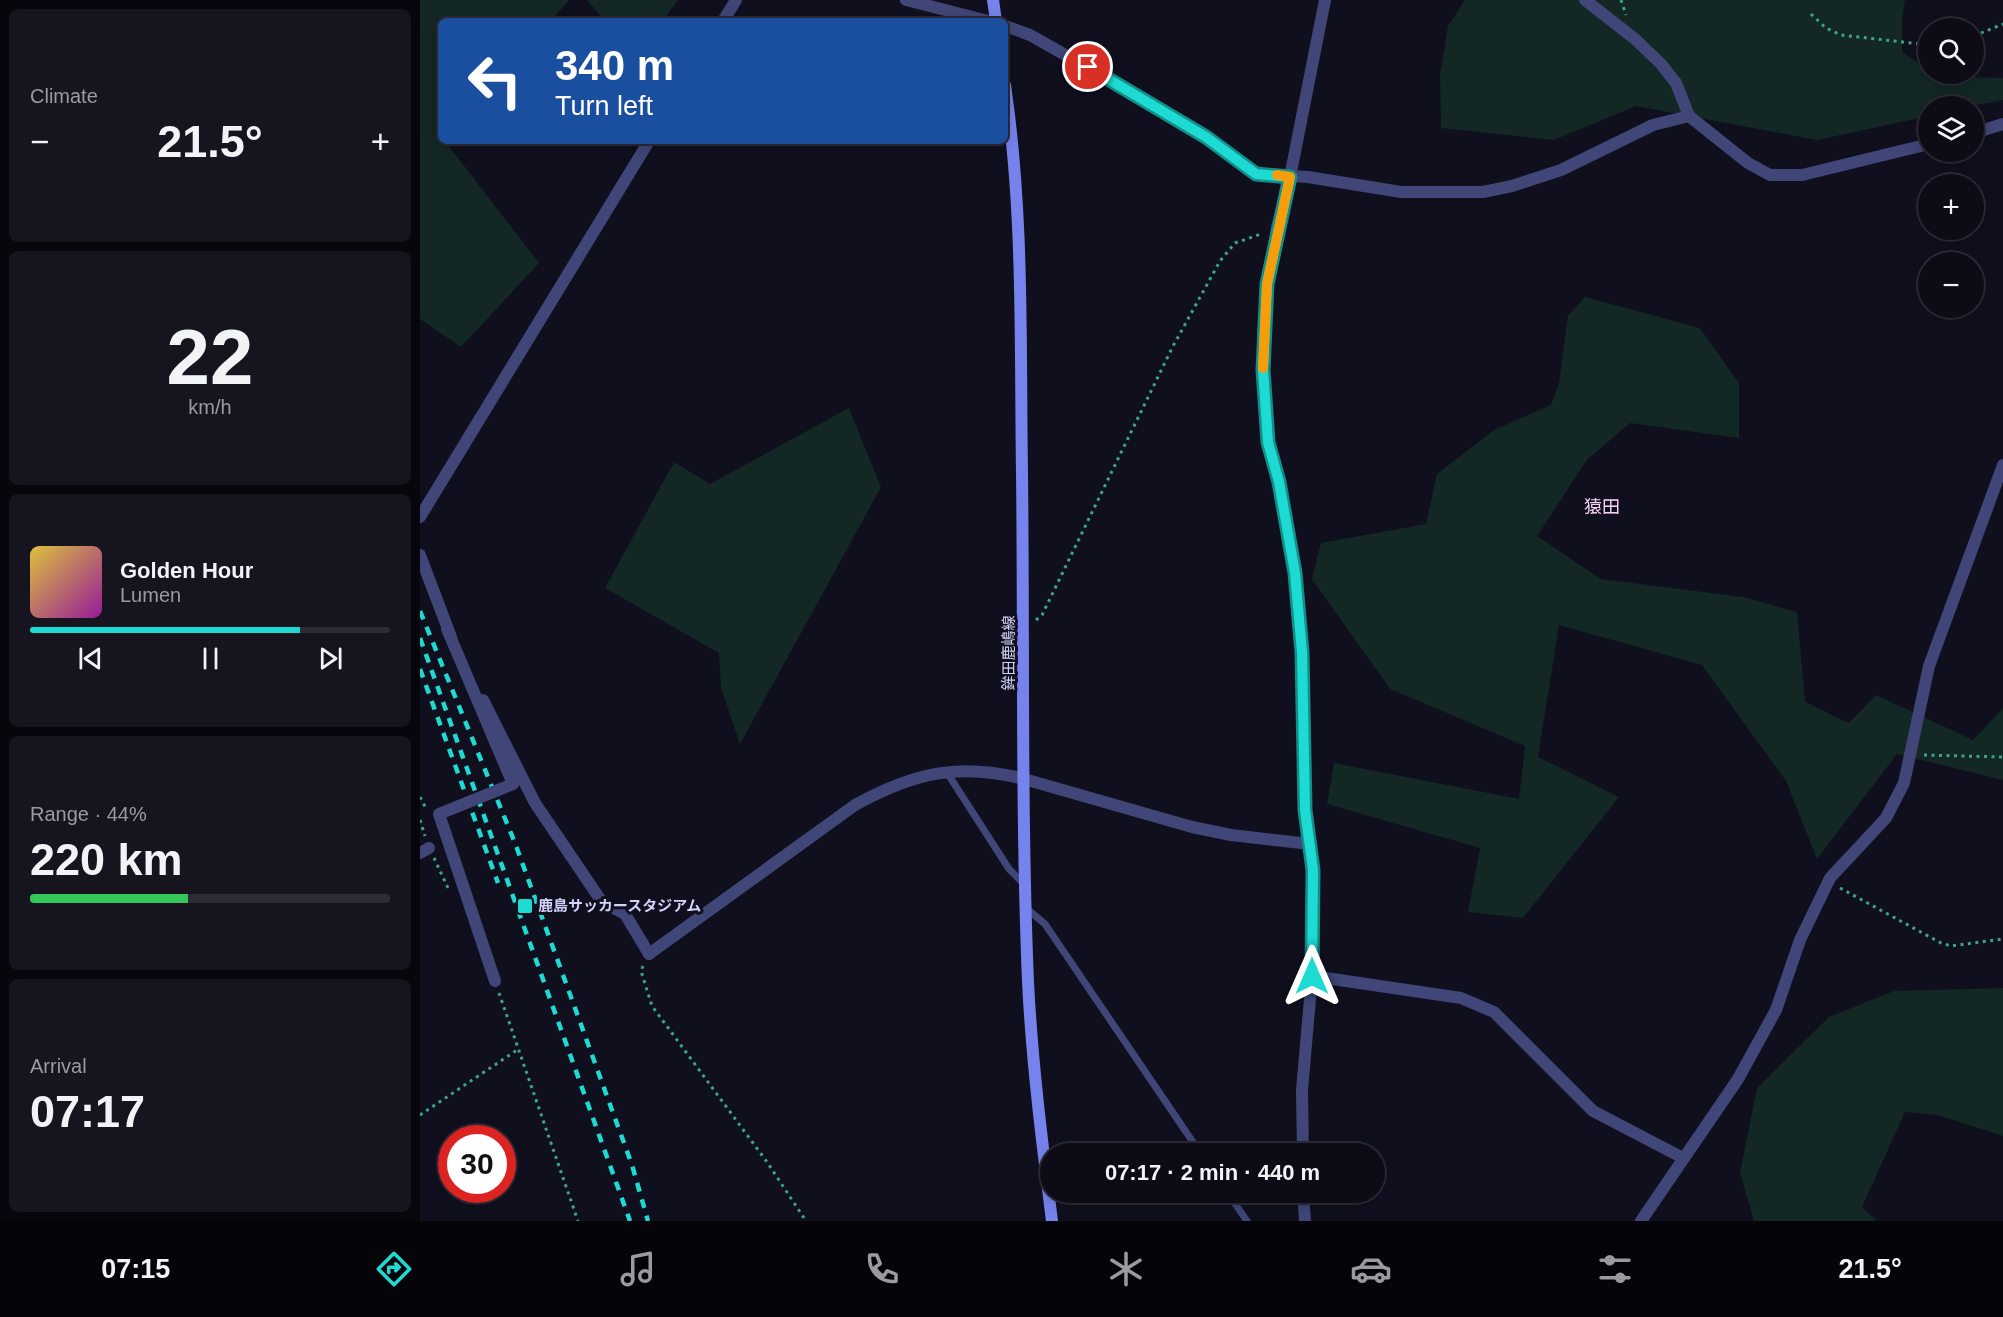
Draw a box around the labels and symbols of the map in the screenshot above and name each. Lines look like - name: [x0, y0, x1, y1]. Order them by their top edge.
- pin: [1062, 41, 1113, 92]
- district label: 猿田: [1584, 497, 1620, 517]
- street label: 鉾田鹿嶋線: [1000, 615, 1017, 691]
- marker: 鹿島サッカースタジアム: [516, 897, 534, 915]
- place label: 鹿島サッカースタジアム: [538, 897, 701, 914]
- position arrow: [1280, 944, 1344, 1008]
- speed limit sign: 30: [438, 1125, 516, 1203]

